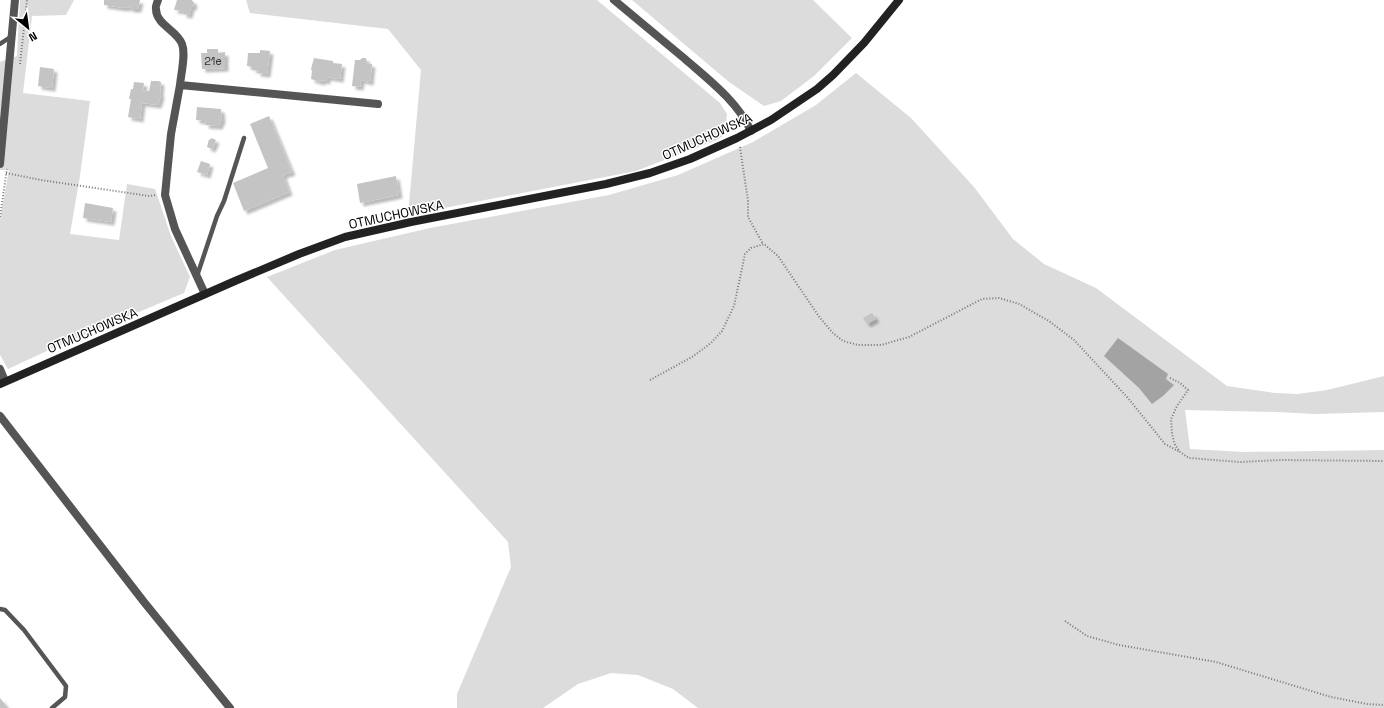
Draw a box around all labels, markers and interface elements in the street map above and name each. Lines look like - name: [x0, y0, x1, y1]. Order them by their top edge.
- north arrow: [8, 8, 48, 48]
- text: N: [26, 29, 39, 45]
- house number: 21e: [204, 54, 222, 68]
- street label: OTMUCHOWSKA: [660, 109, 755, 164]
- street label: OTMUCHOWSKA: [347, 196, 445, 233]
- street label: OTMUCHOWSKA: [44, 304, 140, 357]

